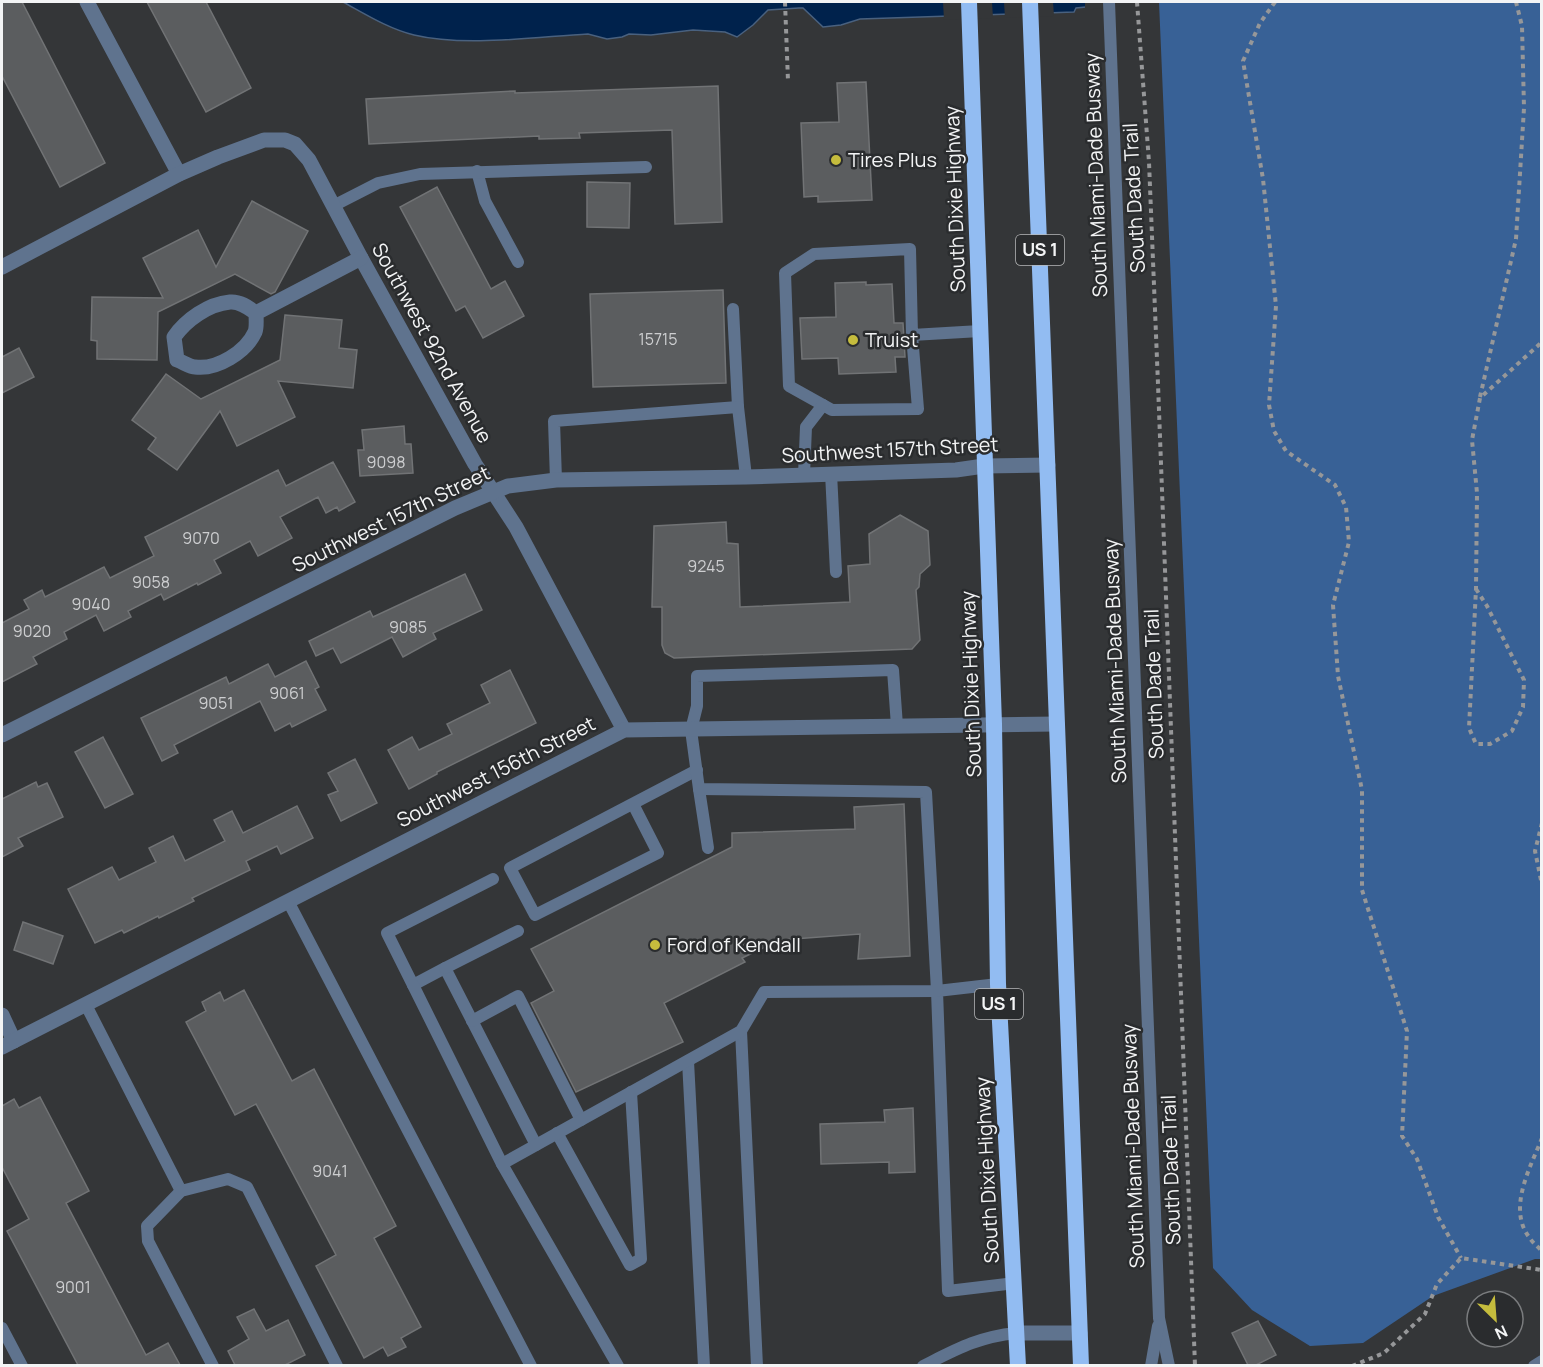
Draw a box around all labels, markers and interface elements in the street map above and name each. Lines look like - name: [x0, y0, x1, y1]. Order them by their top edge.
- street label: South Miami-Dade Busway: [1078, 52, 1113, 298]
- street label: South Dixie Highway: [938, 105, 971, 293]
- street label: South Dade Trail: [1116, 122, 1151, 274]
- place label: Tires Plus: [848, 146, 937, 173]
- marker: Tires Plus: [829, 153, 843, 167]
- road number: US 1: [1016, 235, 1064, 265]
- street label: Southwest 92nd Avenue: [366, 238, 499, 448]
- place label: Truist: [865, 326, 918, 353]
- house number: 15715: [639, 328, 678, 350]
- marker: Truist: [846, 333, 860, 347]
- street label: Southwest 157th Street: [781, 430, 999, 469]
- house number: 9098: [367, 451, 405, 473]
- street label: Southwest 157th Street: [287, 459, 494, 578]
- house number: 9070: [182, 527, 220, 549]
- street label: South Miami-Dade Busway: [1097, 538, 1132, 784]
- house number: 9245: [687, 555, 725, 577]
- house number: 9058: [132, 571, 170, 593]
- street label: South Dixie Highway: [954, 590, 987, 778]
- house number: 9040: [72, 593, 110, 615]
- street label: South Dade Trail: [1137, 608, 1170, 760]
- house number: 9085: [389, 616, 427, 638]
- house number: 9020: [13, 620, 51, 642]
- house number: 9061: [269, 682, 305, 704]
- house number: 9051: [198, 692, 234, 714]
- street label: Southwest 156th Street: [392, 710, 600, 833]
- place label: Ford of Kendall: [667, 931, 801, 958]
- marker: Ford of Kendall: [648, 938, 662, 952]
- road number: US 1: [975, 989, 1023, 1019]
- street label: South Miami-Dade Busway: [1115, 1023, 1150, 1269]
- street label: South Dixie Highway: [968, 1076, 1005, 1264]
- street label: South Dade Trail: [1154, 1094, 1187, 1246]
- house number: 9041: [312, 1160, 348, 1182]
- house number: 9001: [55, 1276, 91, 1298]
- north arrow: [1465, 1289, 1525, 1349]
- text: N: [1491, 1320, 1511, 1345]

